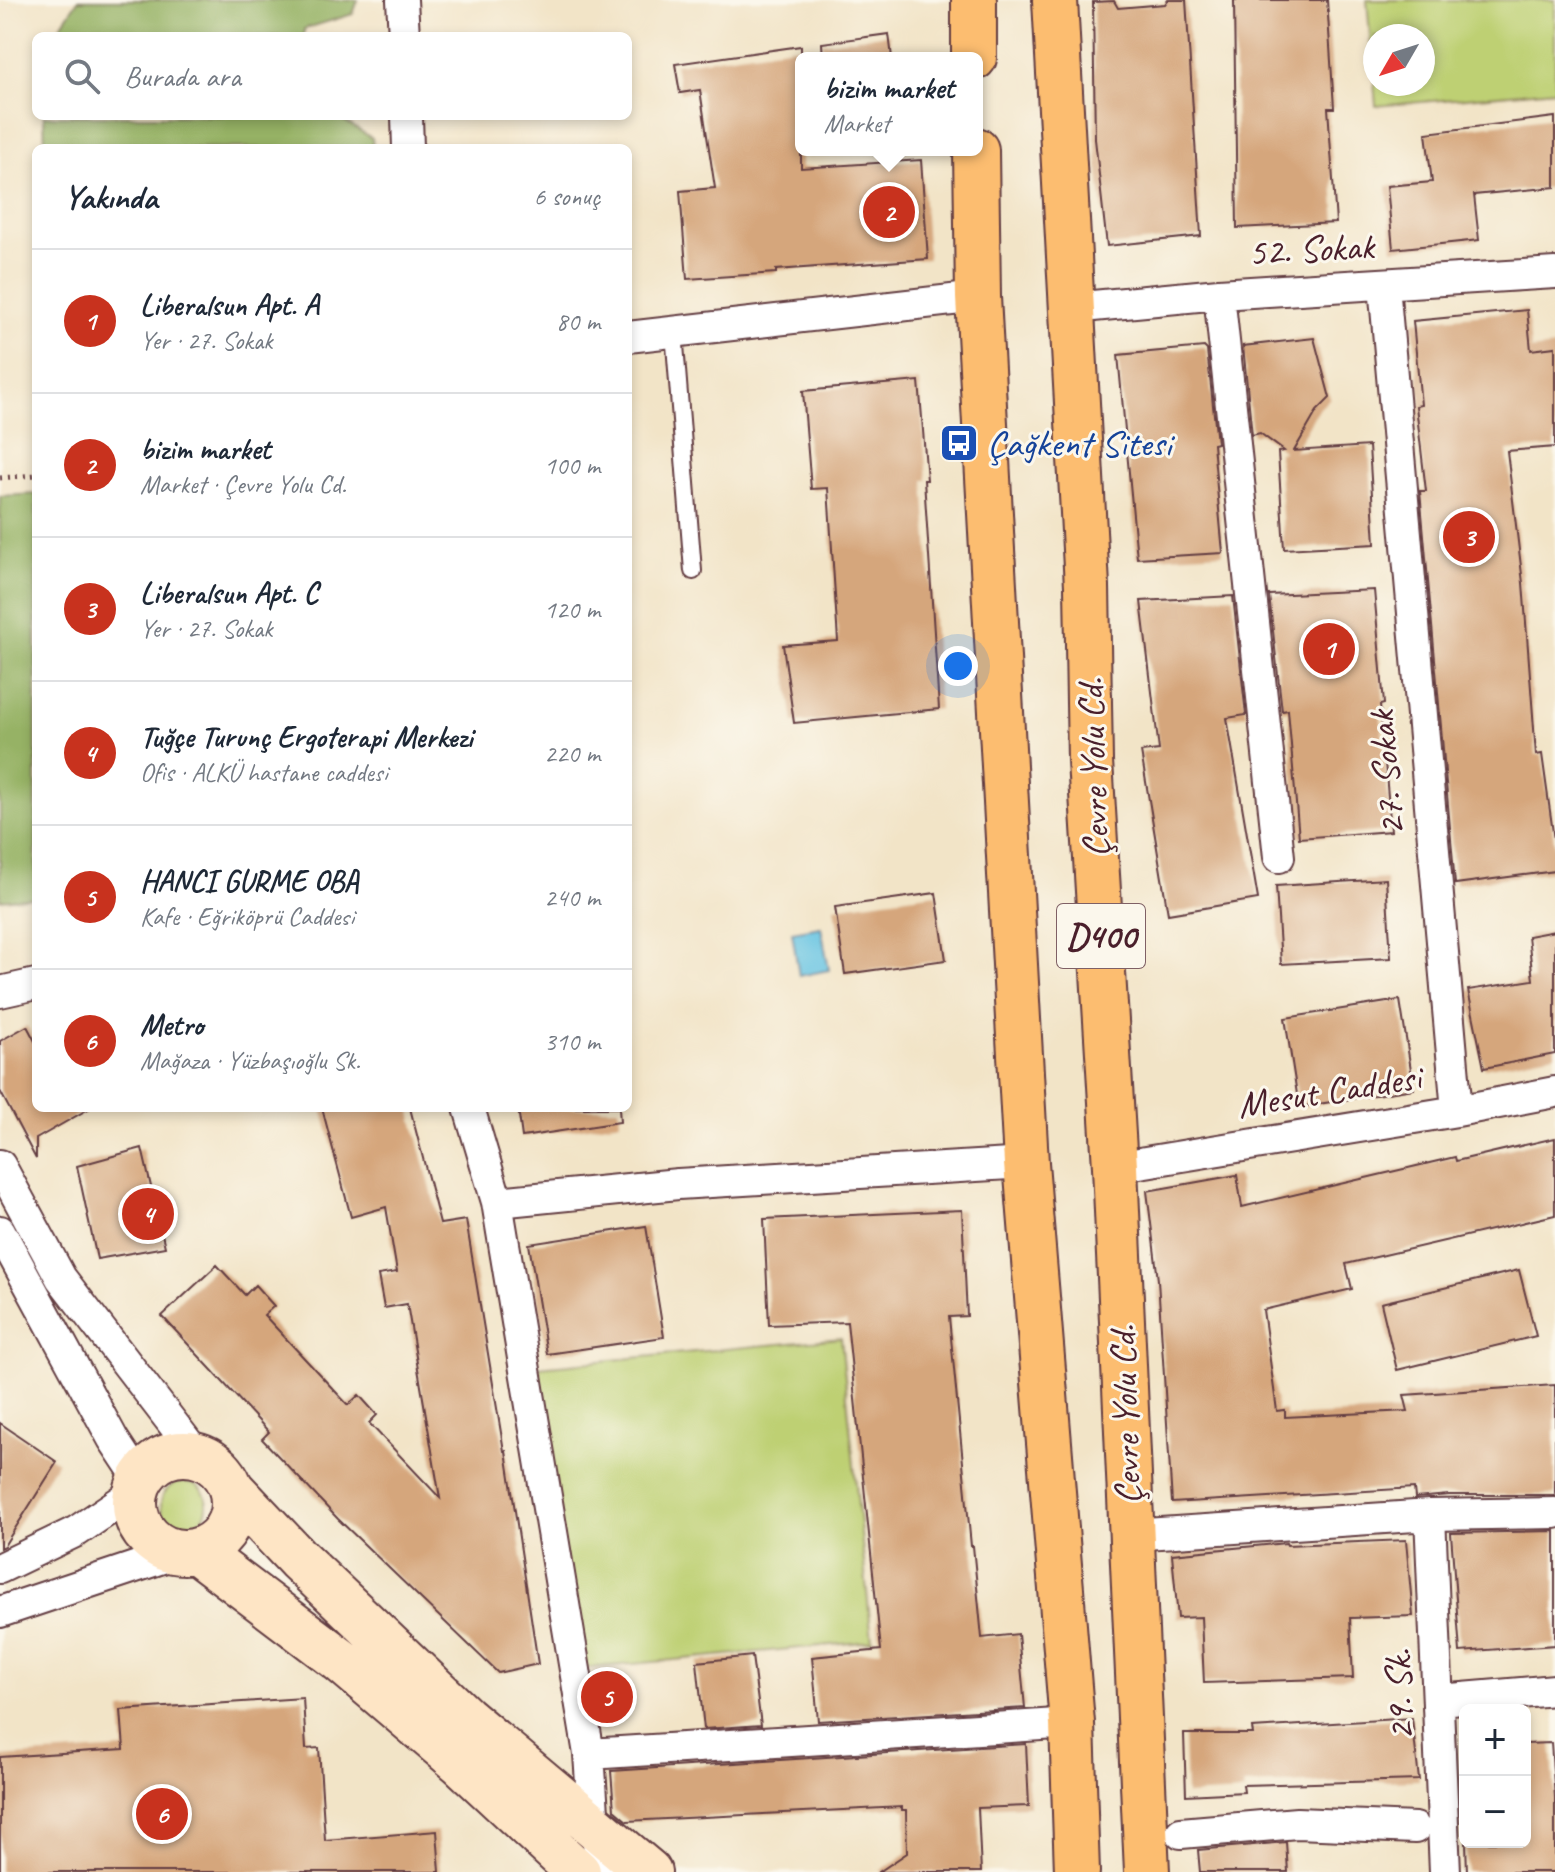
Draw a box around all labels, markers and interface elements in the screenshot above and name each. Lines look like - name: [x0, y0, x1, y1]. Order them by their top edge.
- north arrow: [1363, 24, 1435, 96]
- search box: [32, 32, 632, 120]
- popup: [795, 52, 983, 156]
- icon: search: [60, 54, 104, 98]
- text: Burada ara: [124, 57, 241, 95]
- text: bizim market: [824, 69, 954, 107]
- text: Market: [824, 107, 890, 140]
- text: Yakında: [64, 175, 157, 218]
- text: 6 sonuç: [533, 180, 600, 213]
- pin: 2: [863, 182, 915, 242]
- street label: 52. Sokak: [1247, 222, 1377, 276]
- text: Liberalsun Apt. A: [140, 286, 319, 324]
- text: 1: [84, 305, 96, 338]
- text: 80 m: [556, 305, 600, 338]
- text: Yer · 27. Sokak: [140, 324, 273, 357]
- place label: Çağkent Sitesi: [987, 420, 1175, 467]
- bus stop icon: Çağkent Sitesi: [938, 422, 980, 464]
- text: bizim market: [140, 430, 270, 468]
- text: 2: [84, 449, 96, 482]
- text: 100 m: [544, 449, 600, 482]
- text: Market · Çevre Yolu Cd.: [140, 468, 346, 501]
- pin: 3: [1443, 507, 1495, 567]
- text: Liberalsun Apt. C: [140, 574, 318, 612]
- text: 3: [84, 593, 96, 626]
- text: 120 m: [544, 593, 600, 626]
- text: Yer · 27. Sokak: [140, 612, 273, 645]
- pin: 1: [1303, 619, 1355, 679]
- your location: [938, 646, 978, 686]
- street label: Çevre Yolu Cd.: [1066, 677, 1120, 858]
- street label: 27. Sokak: [1357, 706, 1415, 838]
- text: Tuğçe Turunç Ergoterapi Merkezi: [140, 718, 473, 756]
- text: 4: [84, 737, 96, 770]
- text: 220 m: [544, 737, 600, 770]
- text: Ofis · ALKÜ hastane caddesi: [140, 756, 388, 789]
- text: HANCI GURME OBA: [140, 862, 359, 900]
- text: 5: [84, 881, 96, 914]
- text: 240 m: [544, 881, 600, 914]
- text: Kafe · Eğriköprü Caddesi: [140, 900, 354, 933]
- road number: D400: [1057, 904, 1145, 968]
- text: Metro: [140, 1006, 203, 1044]
- text: 6: [84, 1025, 96, 1058]
- text: 310 m: [544, 1025, 600, 1058]
- text: Mağaza · Yüzbaşıoğlu Sk.: [140, 1044, 360, 1077]
- street label: Mesut Caddesi: [1234, 1053, 1428, 1129]
- pin: 4: [122, 1184, 174, 1244]
- street label: Çevre Yolu Cd.: [1098, 1324, 1152, 1505]
- street label: 29. Sk.: [1374, 1648, 1424, 1741]
- pin: 5: [581, 1667, 633, 1727]
- map controls: [1459, 1704, 1531, 1848]
- button: +: [1459, 1704, 1531, 1776]
- button: −: [1459, 1776, 1531, 1848]
- pin: 6: [136, 1784, 188, 1844]

